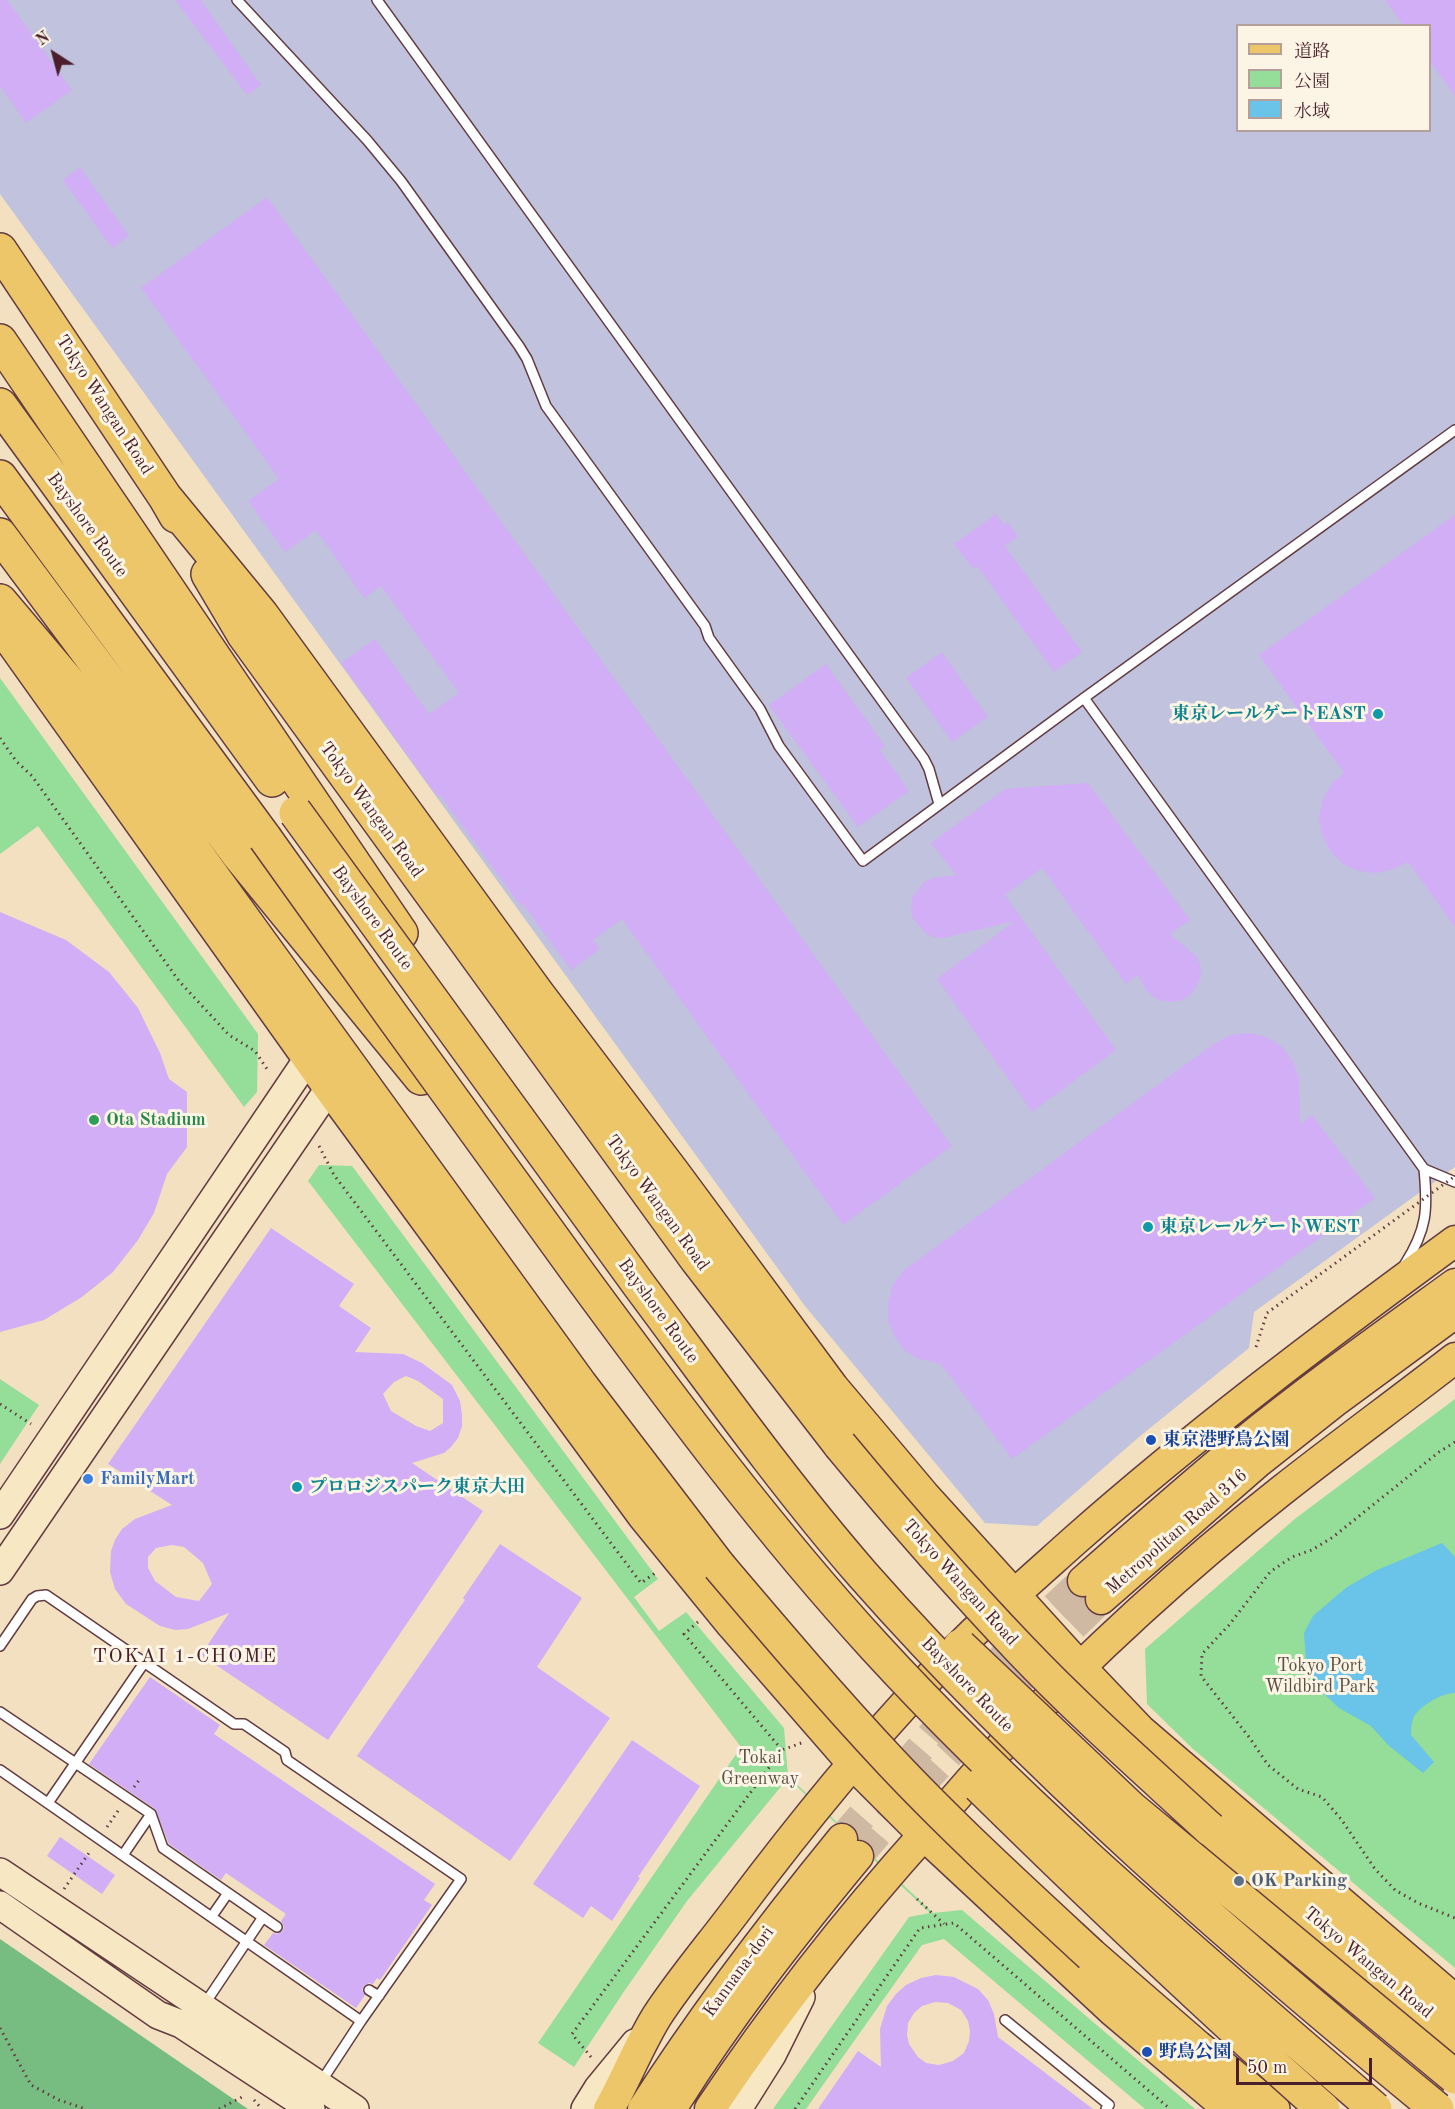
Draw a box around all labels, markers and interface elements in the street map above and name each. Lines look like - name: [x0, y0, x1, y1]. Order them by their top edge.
- north arrow: [24, 24, 84, 84]
- legend: [1236, 24, 1431, 132]
- text: N: [34, 29, 53, 50]
- text: 道路: [1294, 43, 1330, 61]
- text: 公園: [1294, 73, 1330, 91]
- text: 水域: [1294, 103, 1330, 121]
- street label: Tokyo Wangan Road: [51, 331, 157, 479]
- street label: Bayshore Route: [42, 469, 132, 581]
- place label: 東京レールゲートEAST: [1172, 703, 1366, 725]
- marker: 東京レールゲートEAST: [1371, 707, 1385, 721]
- street label: Tokyo Wangan Road: [315, 738, 427, 882]
- street label: Bayshore Route: [327, 862, 417, 974]
- place label: Ota Stadium: [106, 1109, 206, 1131]
- marker: Ota Stadium: [87, 1113, 101, 1127]
- street label: Tokyo Wangan Road: [601, 1131, 713, 1275]
- place label: 東京レールゲートWEST: [1160, 1216, 1360, 1238]
- marker: 東京レールゲートWEST: [1141, 1220, 1155, 1234]
- street label: Bayshore Route: [613, 1255, 703, 1367]
- place label: 東京港野鳥公園: [1163, 1429, 1289, 1451]
- marker: 東京港野鳥公園: [1144, 1433, 1158, 1447]
- street label: Metropolitan Road 316: [1102, 1465, 1252, 1599]
- place label: FamilyMart: [100, 1468, 195, 1490]
- marker: FamilyMart: [81, 1472, 95, 1486]
- place label: プロロジスパーク東京大田: [309, 1476, 525, 1498]
- marker: プロロジスパーク東京大田: [290, 1480, 304, 1494]
- street label: Tokyo Wangan Road: [898, 1515, 1022, 1651]
- street label: Bayshore Route: [916, 1633, 1018, 1737]
- district label: TOKAI 1-CHOME: [93, 1645, 277, 1669]
- park label: Tokyo Port Wildbird Park: [1265, 1655, 1375, 1698]
- park label: Tokai Greenway: [721, 1747, 799, 1790]
- place label: OK Parking: [1251, 1870, 1347, 1892]
- marker: OK Parking: [1232, 1874, 1246, 1888]
- street label: Tokyo Wangan Road: [1299, 1903, 1437, 2023]
- street label: Kannana-dori: [699, 1923, 779, 2021]
- place label: 野鳥公園: [1159, 2041, 1231, 2063]
- marker: 野鳥公園: [1140, 2045, 1154, 2059]
- scale bar: [1239, 2046, 1376, 2084]
- text: 50 m: [1247, 2059, 1287, 2077]

